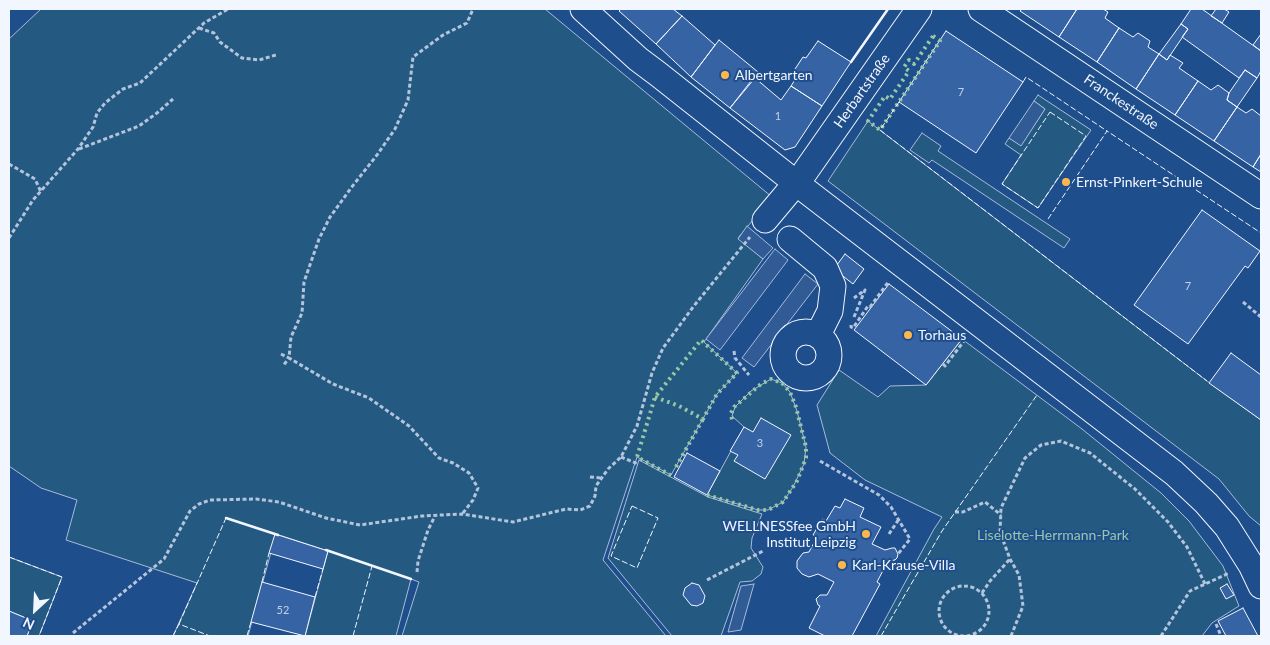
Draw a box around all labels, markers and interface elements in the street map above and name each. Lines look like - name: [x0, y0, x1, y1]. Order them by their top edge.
- street label: Herbartstraße: [830, 51, 894, 131]
- place label: Albertgarten: [735, 67, 813, 83]
- marker: Albertgarten: [719, 69, 731, 81]
- street label: Franckestraße: [1080, 71, 1162, 133]
- house number: 7: [958, 85, 964, 99]
- house number: 1: [775, 109, 781, 123]
- place label: Ernst-Pinkert-Schule: [1076, 174, 1203, 190]
- marker: Ernst-Pinkert-Schule: [1060, 176, 1072, 188]
- house number: 7: [1185, 279, 1191, 293]
- place label: Torhaus: [918, 327, 966, 343]
- marker: Torhaus: [902, 329, 914, 341]
- house number: 3: [757, 436, 763, 450]
- place label: WELLNESSfee GmbH Institut Leipzig: [722, 518, 856, 550]
- park label: Liselotte-Herrmann-Park: [977, 527, 1129, 543]
- marker: WELLNESSfee GmbH Institut Leipzig: [860, 528, 872, 540]
- place label: Karl-Krause-Villa: [852, 557, 955, 573]
- marker: Karl-Krause-Villa: [836, 559, 848, 571]
- north arrow: [10, 585, 60, 635]
- house number: 52: [277, 603, 289, 617]
- text: N: [20, 614, 37, 634]

